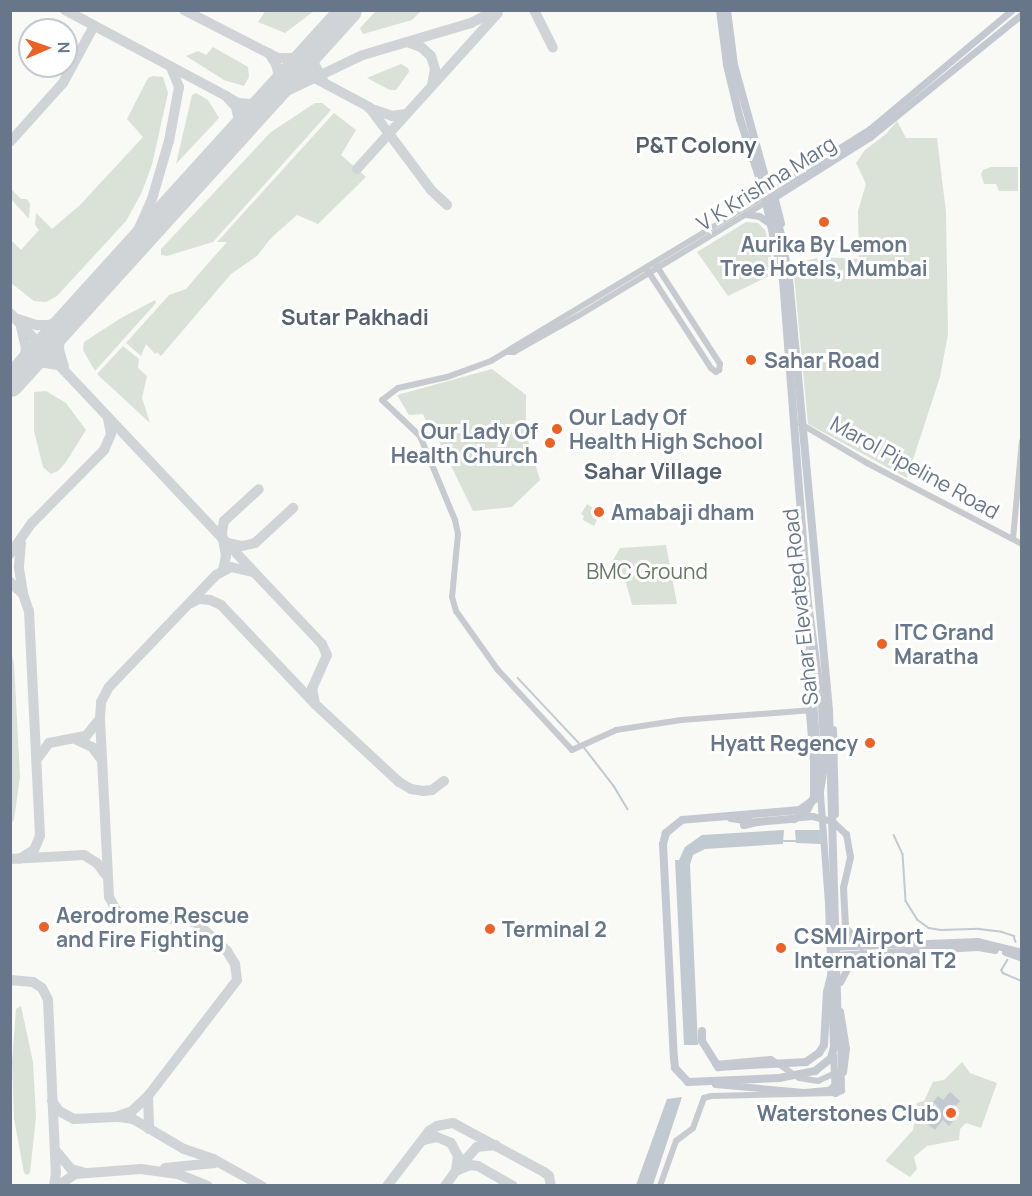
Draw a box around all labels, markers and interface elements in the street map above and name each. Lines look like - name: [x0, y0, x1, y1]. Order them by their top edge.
- north arrow: [18, 18, 78, 78]
- text: N: [53, 41, 75, 54]
- street label: V K Krishna Marg: [692, 130, 840, 236]
- district label: P&T Colony: [635, 133, 757, 159]
- marker: Aurika By Lemon Tree Hotels, Mumbai: [817, 215, 831, 229]
- place label: Aurika By Lemon Tree Hotels, Mumbai: [720, 231, 928, 281]
- district label: Sutar Pakhadi: [281, 305, 429, 331]
- place label: Sahar Road: [764, 347, 880, 373]
- marker: Sahar Road: [742, 351, 760, 369]
- place label: Our Lady Of Health High School: [569, 404, 763, 454]
- street label: Marol Pipeline Road: [826, 410, 1004, 524]
- place label: Our Lady Of Health Church: [391, 418, 538, 468]
- marker: Our Lady Of Health High School: [550, 422, 564, 436]
- marker: Our Lady Of Health Church: [543, 436, 557, 450]
- district label: Sahar Village: [584, 459, 722, 485]
- place label: Amabaji dham: [611, 499, 754, 525]
- marker: Amabaji dham: [592, 505, 606, 519]
- street label: Sahar Elevated Road: [777, 507, 823, 707]
- park label: BMC Ground: [586, 558, 708, 584]
- place label: ITC Grand Maratha: [894, 619, 994, 669]
- marker: ITC Grand Maratha: [875, 637, 889, 651]
- place label: Hyatt Regency: [710, 730, 858, 756]
- marker: Hyatt Regency: [863, 736, 877, 750]
- place label: Aerodrome Rescue and Fire Fighting: [56, 902, 249, 952]
- place label: Terminal 2: [502, 916, 607, 942]
- marker: Aerodrome Rescue and Fire Fighting: [37, 920, 51, 934]
- marker: Terminal 2: [483, 922, 497, 936]
- place label: CSMI Airport International T2: [794, 923, 956, 973]
- marker: CSMI Airport International T2: [772, 939, 790, 957]
- place label: Waterstones Club: [757, 1100, 939, 1126]
- marker: Waterstones Club: [944, 1106, 958, 1120]

